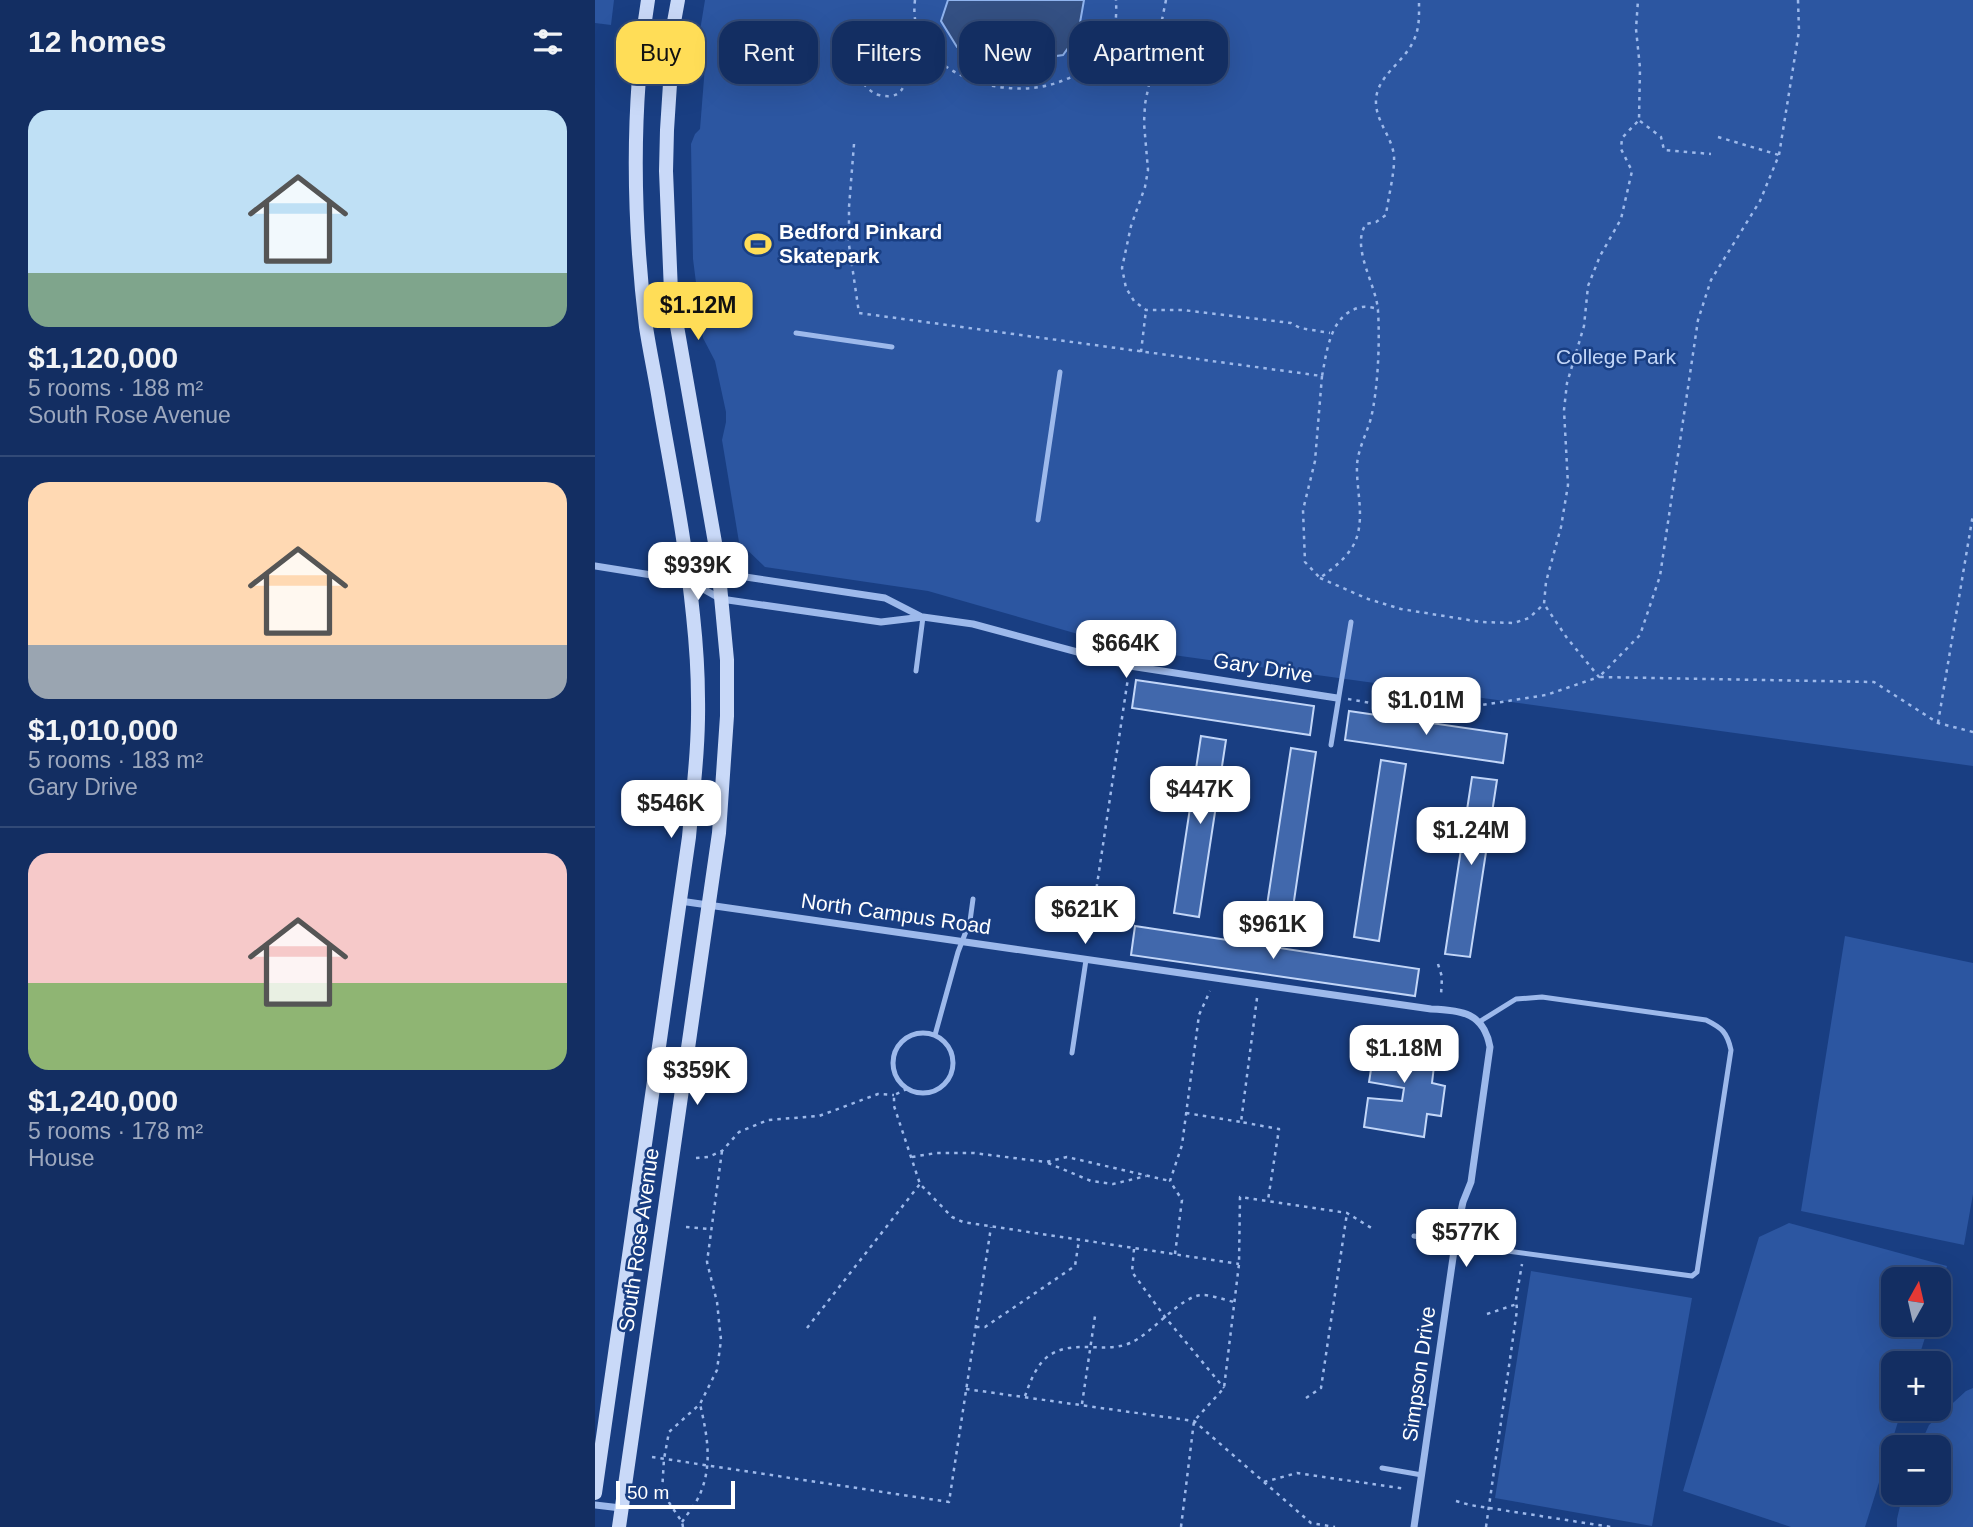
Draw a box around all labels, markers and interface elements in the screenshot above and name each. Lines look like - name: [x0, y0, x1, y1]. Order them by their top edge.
- chip: Buy: [616, 21, 705, 84]
- chip: Rent: [719, 21, 818, 84]
- chip: Filters: [832, 21, 945, 84]
- chip: New: [959, 21, 1055, 84]
- chip: Apartment: [1069, 21, 1228, 84]
- icon: filters: [529, 23, 567, 61]
- text: 12 homes: [28, 25, 166, 58]
- icon: home: [235, 156, 361, 282]
- place label: Bedford Pinkard Skatepark: [779, 220, 942, 267]
- sports icon: Bedford Pinkard Skatepark: [743, 229, 773, 259]
- pin: $1.12M: [641, 282, 755, 342]
- text: $1.12M: [660, 292, 736, 318]
- text: $1,120,000: [28, 341, 178, 374]
- park label: College Park: [1556, 345, 1677, 368]
- text: 5 rooms · 188 m²: [28, 375, 203, 401]
- text: South Rose Avenue: [28, 402, 231, 428]
- icon: home: [235, 528, 361, 654]
- pin: $939K: [649, 542, 747, 602]
- text: $939K: [664, 552, 732, 578]
- pin: $664K: [1077, 620, 1175, 680]
- text: $664K: [1092, 630, 1160, 656]
- street label: Gary Drive: [1212, 648, 1314, 687]
- pin: $1.01M: [1369, 678, 1483, 737]
- text: $1.01M: [1388, 687, 1464, 713]
- text: $1,010,000: [28, 713, 178, 746]
- text: 5 rooms · 183 m²: [28, 747, 203, 773]
- pin: $447K: [1151, 766, 1249, 826]
- text: Gary Drive: [28, 774, 138, 800]
- text: $447K: [1166, 776, 1234, 802]
- pin: $546K: [622, 780, 720, 840]
- text: $546K: [637, 790, 705, 816]
- pin: $1.24M: [1414, 808, 1528, 867]
- text: $1.24M: [1433, 817, 1509, 843]
- pin: $621K: [1036, 886, 1134, 946]
- street label: North Campus Road: [800, 889, 992, 938]
- text: $621K: [1051, 896, 1119, 922]
- icon: home: [235, 899, 361, 1025]
- pin: $961K: [1224, 902, 1322, 961]
- text: $961K: [1239, 911, 1307, 937]
- pin: $1.18M: [1347, 1026, 1461, 1085]
- text: $1.18M: [1366, 1035, 1442, 1061]
- pin: $359K: [648, 1048, 746, 1107]
- text: $359K: [663, 1057, 731, 1083]
- text: $1,240,000: [28, 1084, 178, 1117]
- text: 5 rooms · 178 m²: [28, 1118, 203, 1144]
- text: House: [28, 1145, 94, 1171]
- street label: South Rose Avenue: [614, 1147, 663, 1333]
- pin: $577K: [1417, 1210, 1515, 1269]
- text: $577K: [1432, 1219, 1500, 1245]
- north arrow: [1881, 1267, 1951, 1337]
- map controls: [1881, 1267, 1951, 1505]
- street label: Simpson Drive: [1398, 1305, 1439, 1443]
- button: +: [1881, 1351, 1951, 1421]
- button: −: [1881, 1435, 1951, 1505]
- scale bar: [616, 1478, 735, 1510]
- text: 50 m: [627, 1482, 669, 1503]

